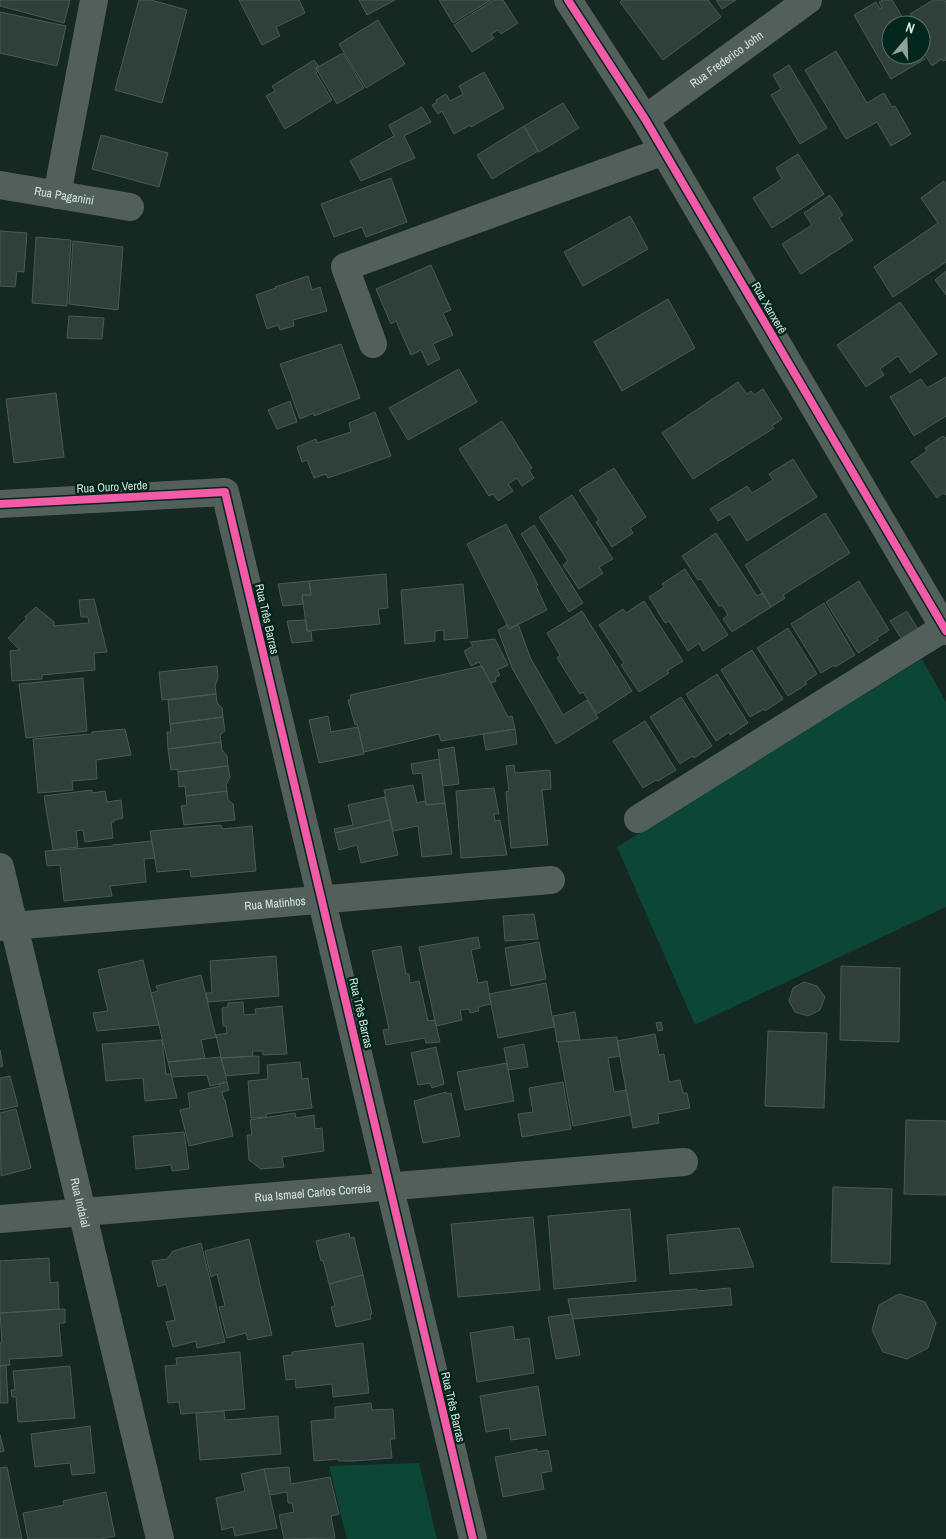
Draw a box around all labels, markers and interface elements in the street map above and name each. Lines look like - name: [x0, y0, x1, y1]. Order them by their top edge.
- north arrow: [881, 15, 931, 65]
- text: N: [903, 18, 917, 38]
- street label: Rua Frederico John: [687, 27, 766, 92]
- street label: Rua Paganini: [33, 183, 95, 209]
- street label: Rua Xanxerê: [748, 279, 790, 337]
- street label: Rua Ouro Verde: [76, 477, 148, 497]
- street label: Rua Três Barras: [251, 582, 283, 656]
- street label: Rua Matinhos: [244, 893, 306, 914]
- street label: Rua Três Barras: [345, 976, 377, 1050]
- street label: Rua Indaial: [66, 1176, 94, 1229]
- street label: Rua Ismael Carlos Correia: [254, 1180, 372, 1206]
- street label: Rua Três Barras: [437, 1370, 469, 1444]

